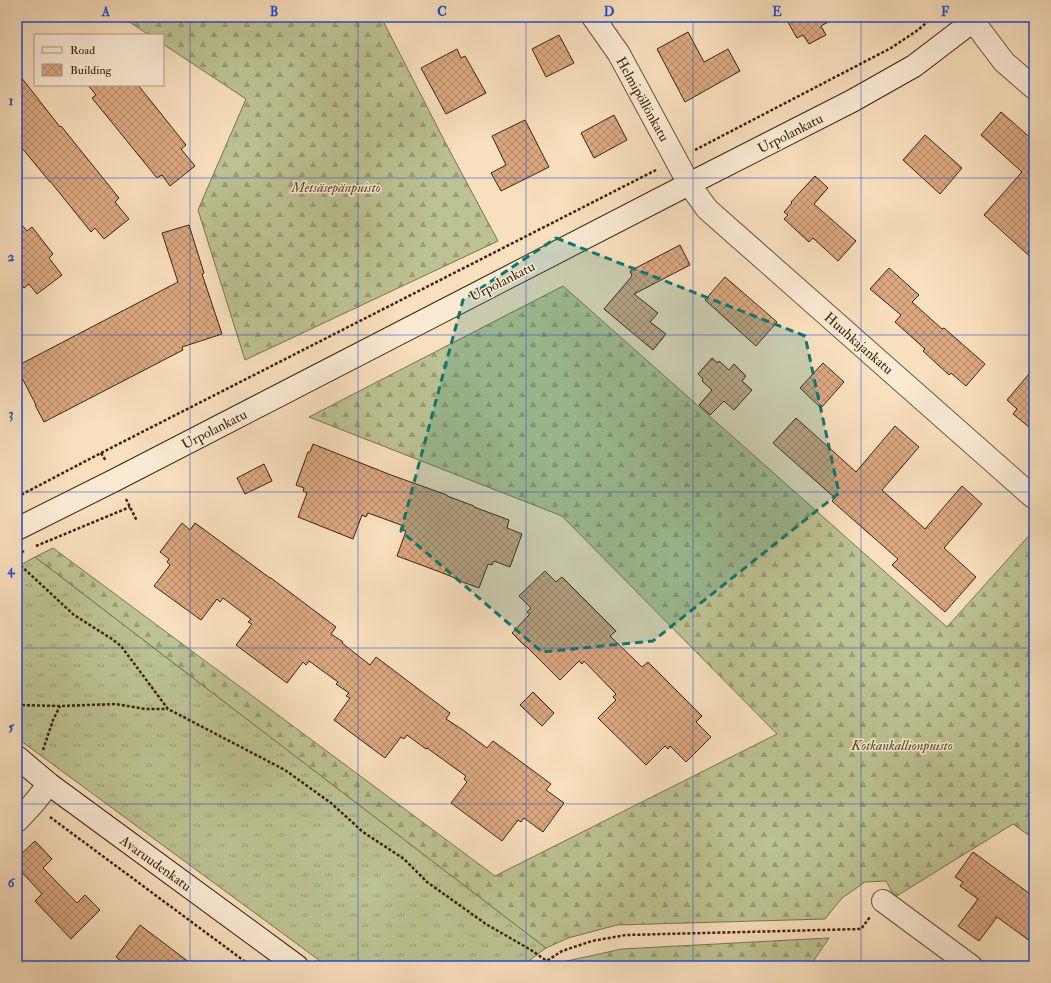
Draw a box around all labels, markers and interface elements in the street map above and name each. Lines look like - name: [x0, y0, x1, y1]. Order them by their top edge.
- text: A: [101, 4, 111, 20]
- text: B: [270, 4, 278, 20]
- text: C: [437, 4, 447, 20]
- text: D: [604, 4, 615, 20]
- text: E: [772, 4, 782, 20]
- text: F: [941, 4, 950, 20]
- legend: [34, 34, 164, 86]
- text: Road: [70, 43, 95, 58]
- street label: Helmipöllönkatu: [611, 54, 673, 145]
- text: Building: [70, 63, 113, 78]
- text: 1: [9, 93, 14, 109]
- street label: Urpolankatu: [755, 110, 826, 158]
- park label: Metsäsepänpuisto: [290, 179, 381, 196]
- text: 2: [8, 249, 15, 265]
- street label: Urpolankatu: [467, 258, 538, 306]
- street label: Huuhkajankatu: [821, 309, 897, 378]
- text: 3: [9, 406, 14, 422]
- street label: Urpolankatu: [179, 406, 250, 454]
- text: 4: [6, 562, 15, 578]
- text: 5: [8, 719, 14, 735]
- park label: Kotkankallionpuisto: [850, 737, 953, 754]
- street label: Avaruudenkatu: [116, 831, 195, 895]
- text: 6: [8, 875, 16, 891]

